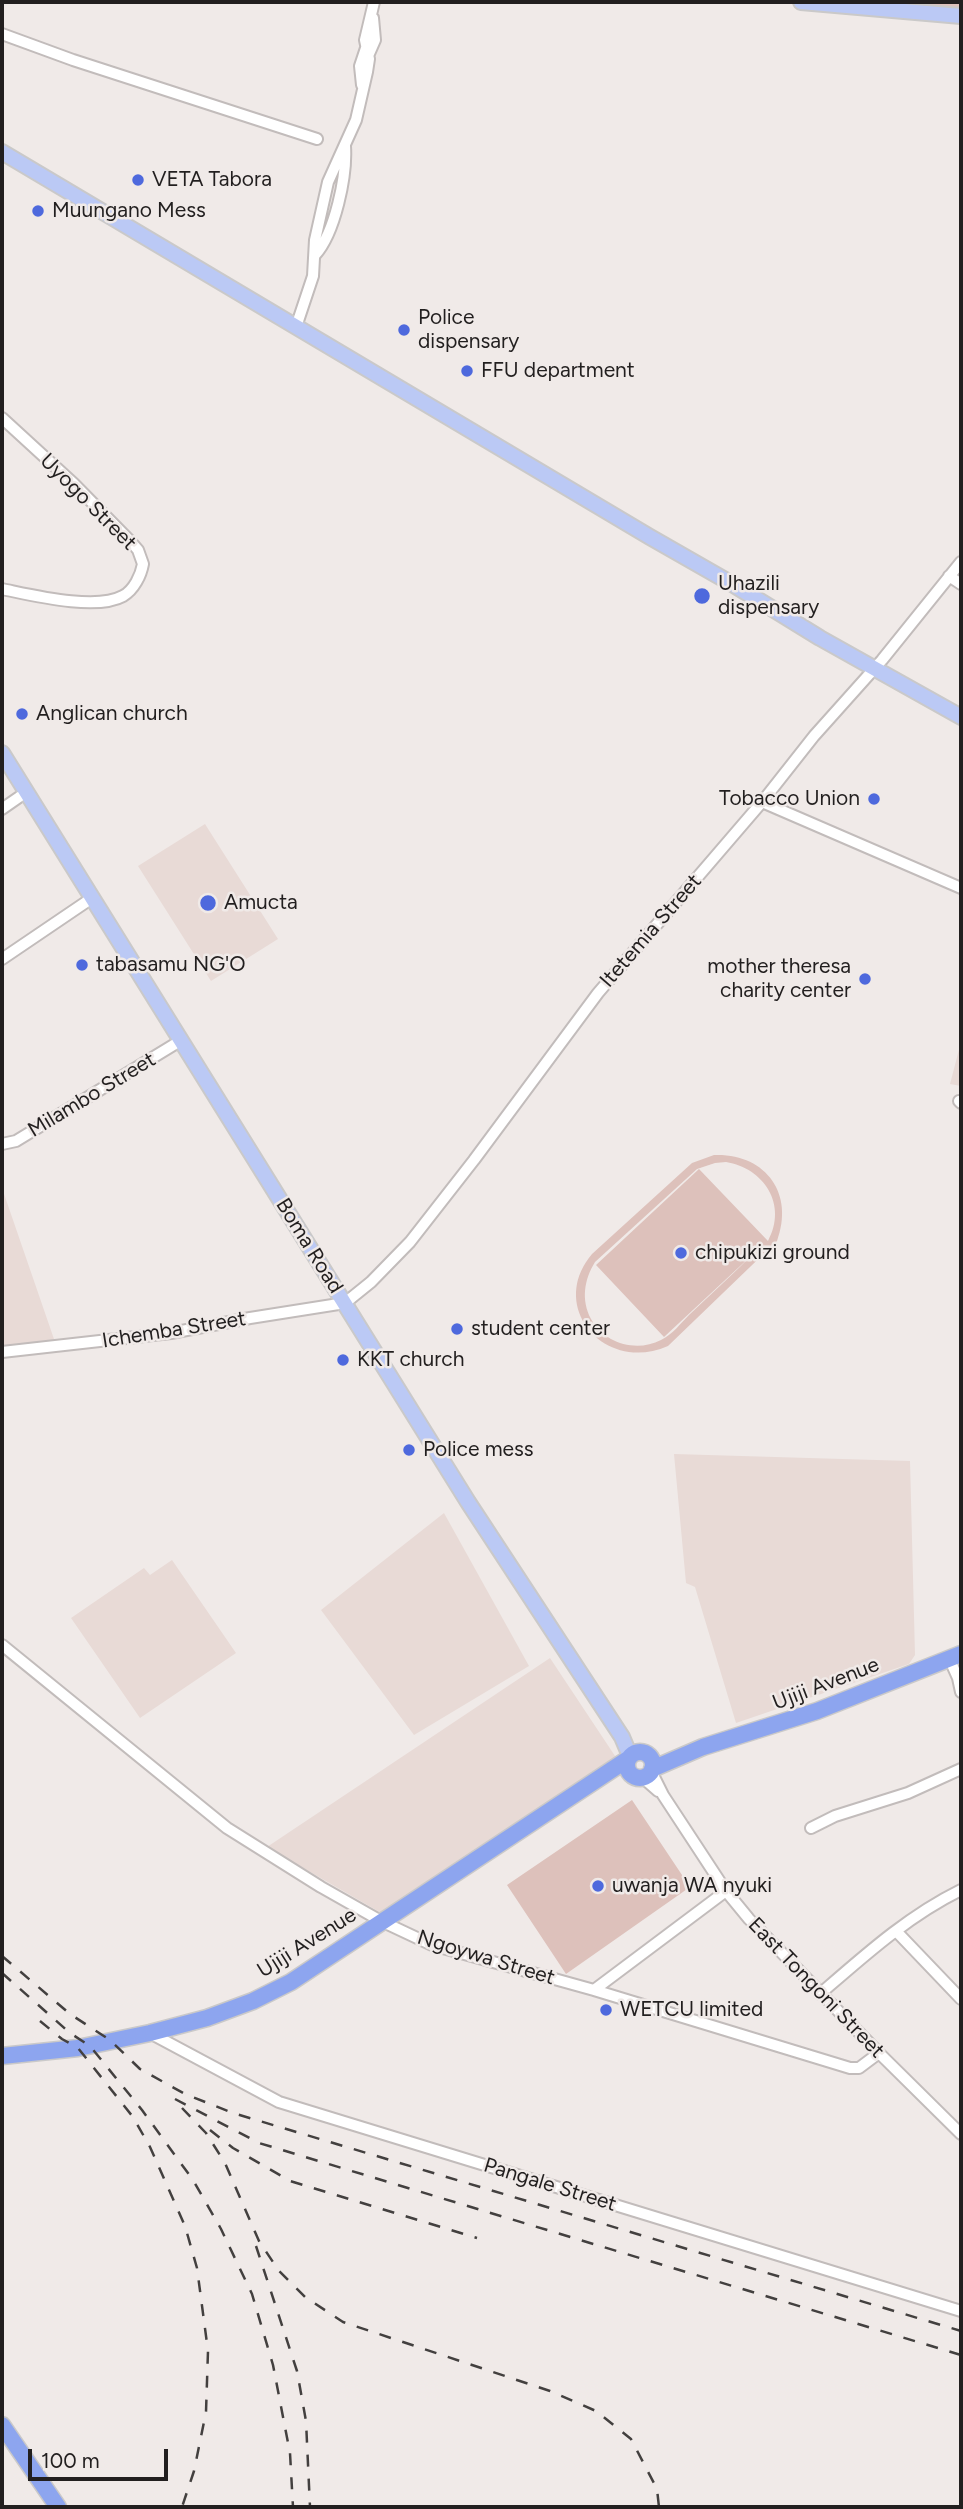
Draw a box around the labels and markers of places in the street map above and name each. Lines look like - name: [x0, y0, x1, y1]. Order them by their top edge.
- place label: VETA Tabora: [152, 167, 272, 193]
- marker: VETA Tabora: [130, 172, 146, 188]
- place label: Muungano Mess: [52, 198, 206, 224]
- marker: Muungano Mess: [30, 203, 46, 219]
- place label: Police dispensary: [418, 305, 519, 355]
- marker: Police dispensary: [396, 322, 412, 338]
- place label: FFU department: [481, 358, 635, 384]
- marker: FFU department: [459, 363, 475, 379]
- place label: Uhazili dispensary: [718, 571, 819, 621]
- marker: Uhazili dispensary: [692, 586, 712, 606]
- place label: Anglican church: [36, 701, 188, 727]
- marker: Anglican church: [14, 706, 30, 722]
- place label: Tobacco Union: [719, 786, 860, 812]
- marker: Tobacco Union: [866, 791, 882, 807]
- place label: Amucta: [224, 890, 298, 916]
- marker: Amucta: [198, 893, 218, 913]
- place label: tabasamu NG'O: [96, 952, 246, 978]
- place label: mother theresa charity center: [707, 954, 851, 1004]
- marker: tabasamu NG'O: [74, 957, 90, 973]
- marker: mother theresa charity center: [857, 971, 873, 987]
- place label: chipukizi ground: [695, 1240, 850, 1266]
- marker: chipukizi ground: [673, 1245, 689, 1261]
- place label: student center: [471, 1316, 610, 1342]
- marker: student center: [449, 1321, 465, 1337]
- place label: KKT church: [357, 1347, 464, 1373]
- marker: KKT church: [335, 1352, 351, 1368]
- place label: Police mess: [423, 1437, 534, 1463]
- marker: Police mess: [401, 1442, 417, 1458]
- place label: uwanja WA nyuki: [612, 1873, 772, 1899]
- marker: uwanja WA nyuki: [590, 1878, 606, 1894]
- place label: WETCU limited: [620, 1997, 763, 2023]
- marker: WETCU limited: [598, 2002, 614, 2018]

